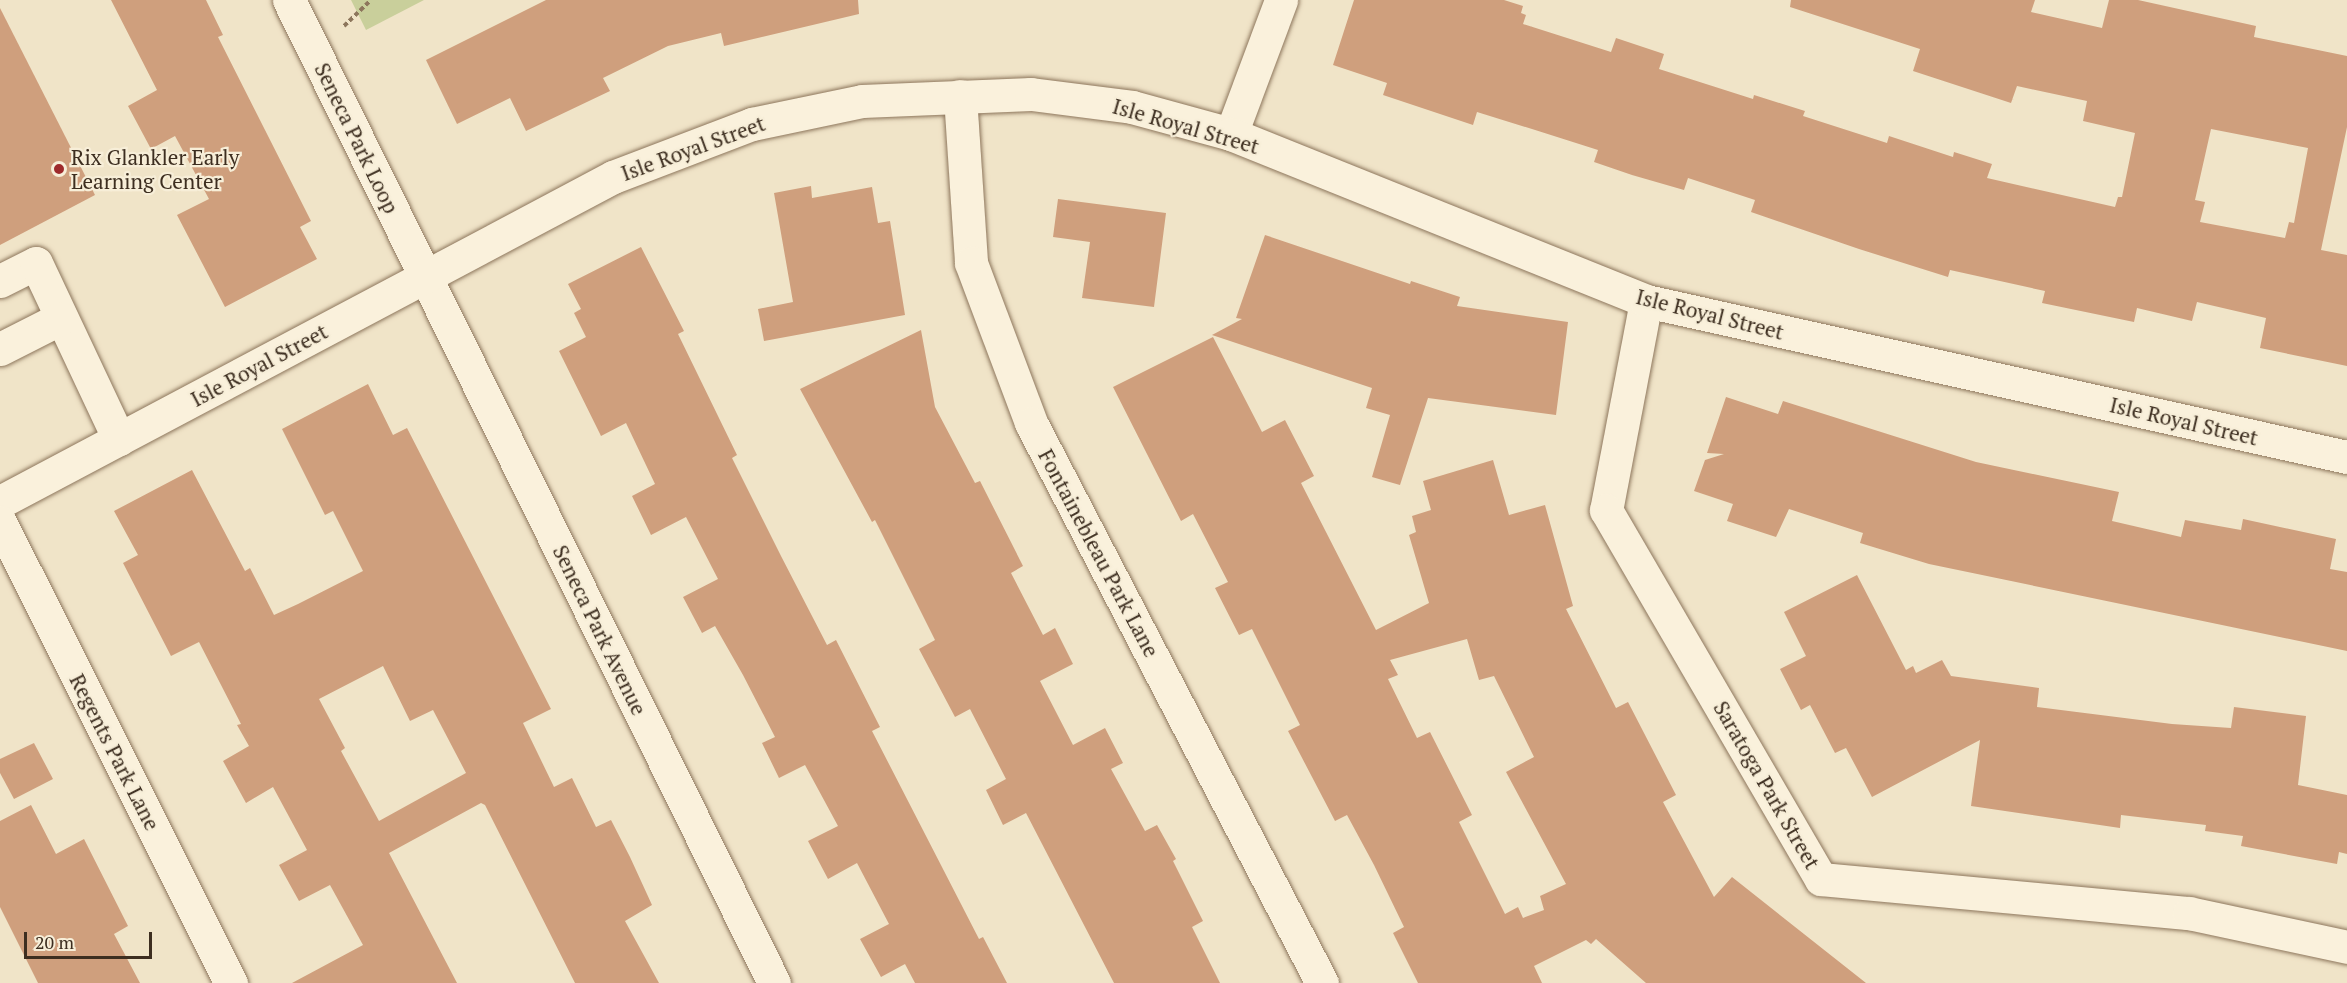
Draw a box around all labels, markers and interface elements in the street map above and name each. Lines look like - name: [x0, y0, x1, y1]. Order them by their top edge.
- street label: Seneca Park Loop: [310, 59, 404, 217]
- street label: Isle Royal Street: [1110, 93, 1262, 159]
- street label: Isle Royal Street: [618, 110, 768, 186]
- place label: Rix Glankler Early Learning Center: [71, 144, 239, 194]
- marker: Rix Glankler Early Learning Center: [52, 162, 66, 176]
- street label: Isle Royal Street: [1634, 283, 1786, 345]
- street label: Isle Royal Street: [186, 318, 332, 412]
- street label: Isle Royal Street: [2107, 392, 2261, 450]
- street label: Fontainebleau Park Lane: [1034, 445, 1164, 661]
- street label: Seneca Park Avenue: [548, 541, 652, 719]
- street label: Regents Park Lane: [65, 670, 165, 834]
- street label: Saratoga Park Street: [1709, 697, 1825, 873]
- scale bar: [27, 920, 154, 958]
- text: 20 m: [35, 930, 74, 954]

